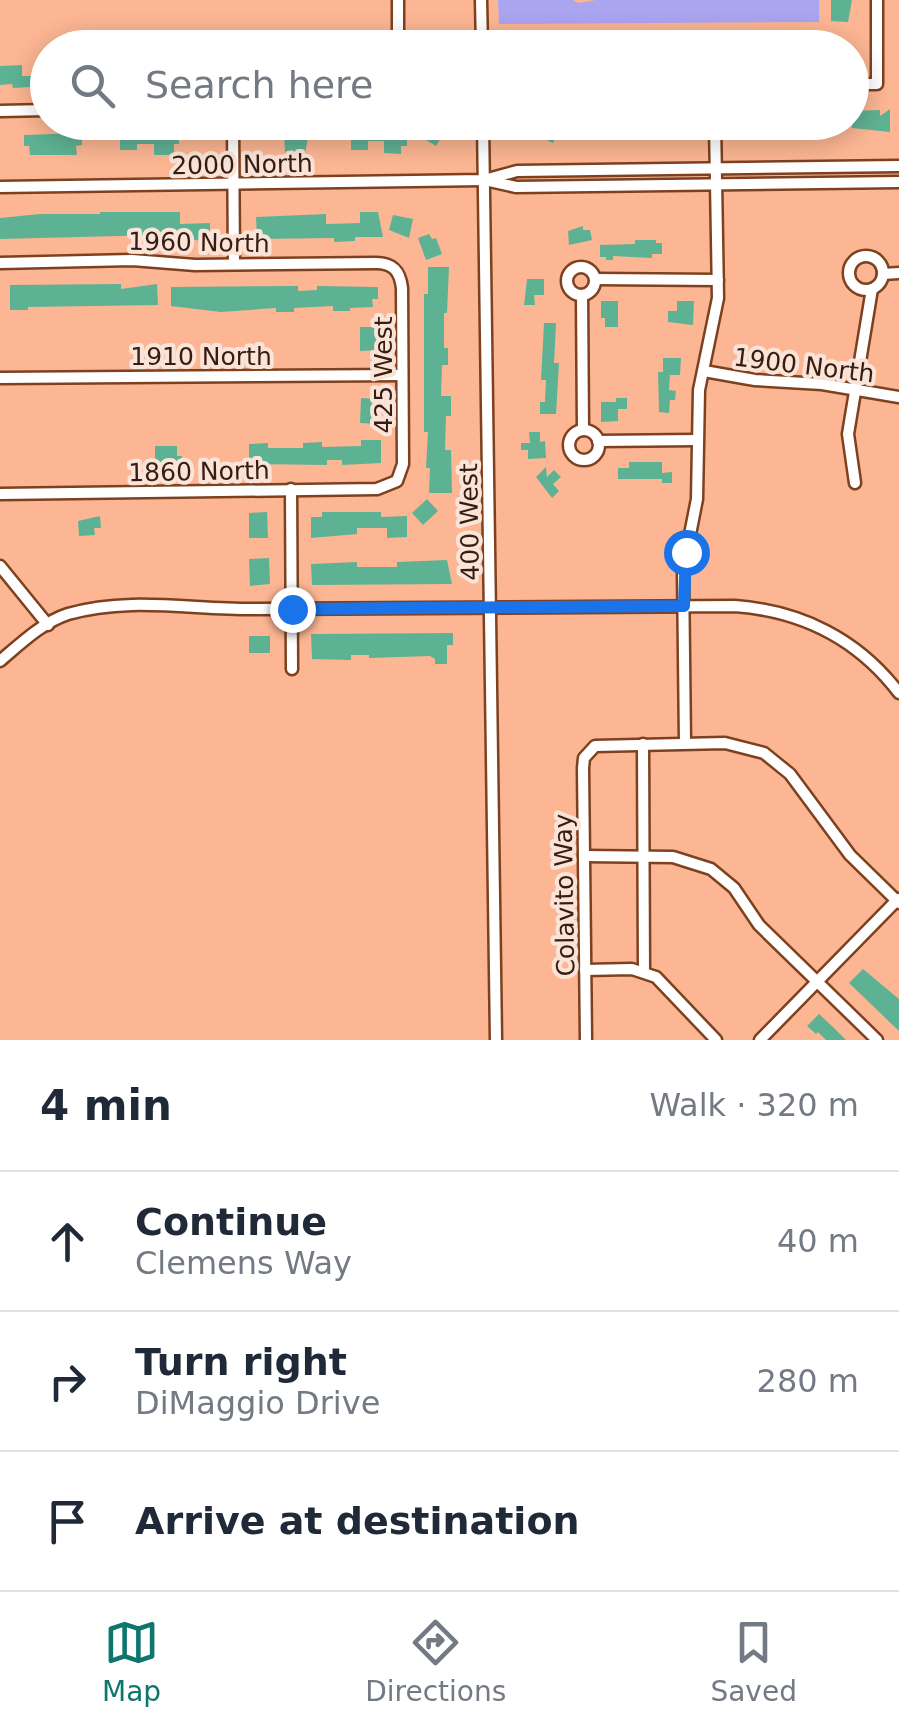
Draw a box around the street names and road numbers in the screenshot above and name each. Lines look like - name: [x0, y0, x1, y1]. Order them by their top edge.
- street label: 2000 North: [171, 149, 313, 180]
- street label: 1960 North: [128, 227, 270, 258]
- street label: 425 West: [369, 316, 398, 434]
- street label: 1910 North: [130, 342, 272, 371]
- street label: 1900 North: [732, 342, 876, 389]
- street label: 1860 North: [128, 456, 270, 487]
- street label: 400 West: [454, 463, 485, 581]
- street label: Colavito Way: [549, 813, 580, 977]

